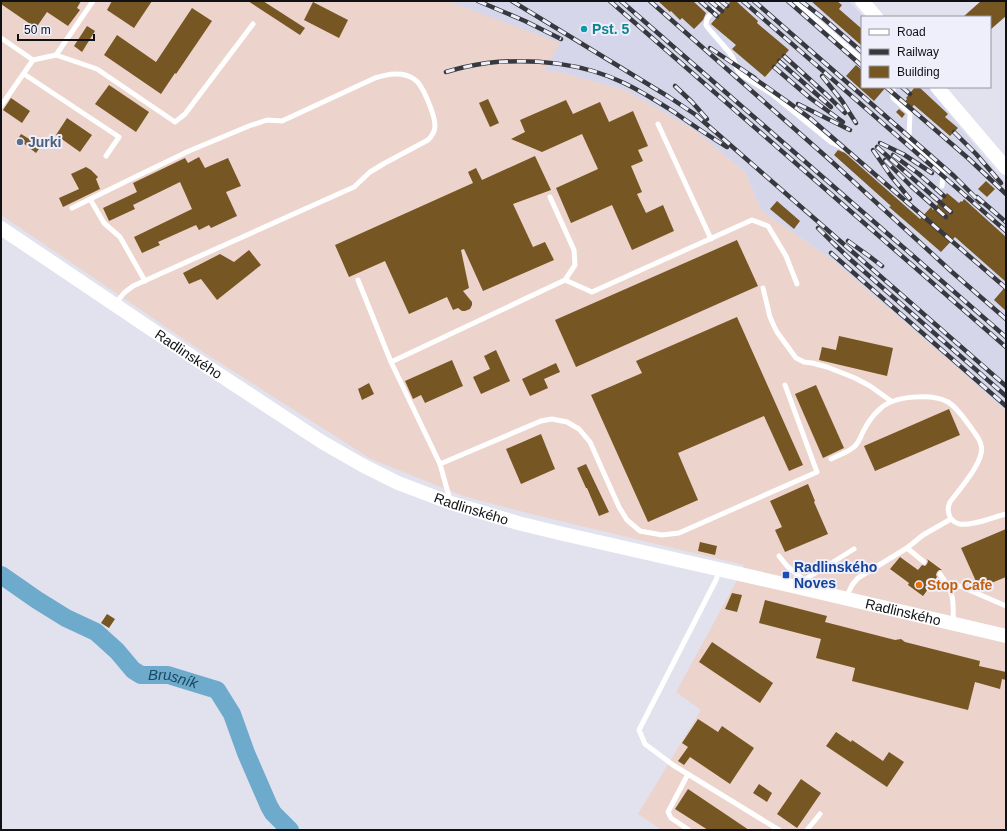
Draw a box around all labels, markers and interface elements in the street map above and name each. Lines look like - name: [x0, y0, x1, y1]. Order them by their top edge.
- scale bar: [18, 16, 94, 42]
- legend: [861, 16, 991, 88]
- place label: Pst. 5: [592, 21, 630, 37]
- text: 50 m: [24, 23, 51, 37]
- marker: Pst. 5: [579, 24, 589, 34]
- text: Road: [897, 25, 926, 39]
- text: Railway: [897, 45, 939, 59]
- text: Building: [897, 65, 940, 79]
- place label: Jurki: [28, 134, 61, 150]
- marker: Jurki: [15, 137, 25, 147]
- street label: Radlinského: [152, 326, 225, 382]
- street label: Radlinského: [432, 489, 511, 528]
- place label: Radlinského Noves: [794, 559, 877, 591]
- marker: Radlinského Noves: [781, 570, 791, 580]
- place label: Stop Cafe: [927, 577, 993, 593]
- marker: Stop Cafe: [914, 580, 924, 590]
- street label: Radlinského: [864, 595, 943, 629]
- water label: Brusník: [148, 666, 201, 692]

